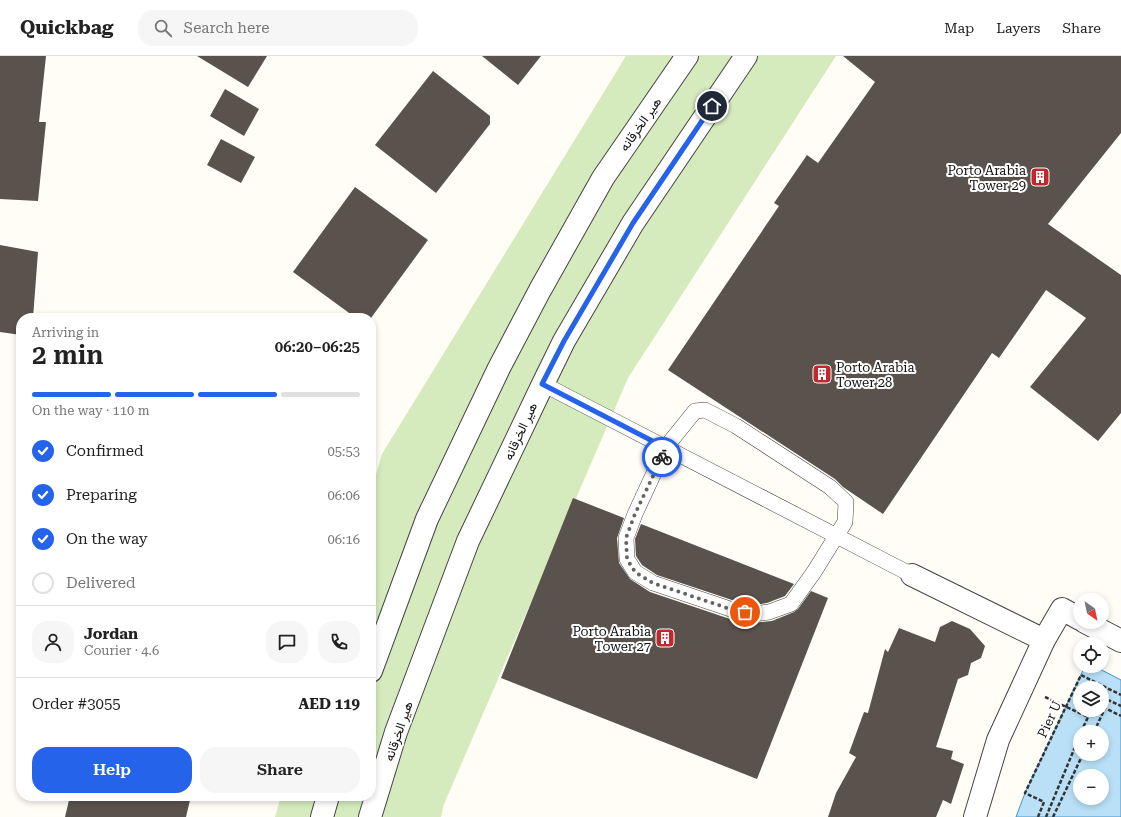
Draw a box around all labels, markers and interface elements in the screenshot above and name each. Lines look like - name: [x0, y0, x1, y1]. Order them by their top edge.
- search box: [138, 10, 418, 46]
- text: Quickbag: [20, 16, 114, 39]
- icon: search: [152, 17, 174, 39]
- text: Search here: [184, 19, 270, 37]
- text: Map: [944, 20, 974, 36]
- text: Layers: [996, 20, 1040, 36]
- text: Share: [1062, 20, 1101, 36]
- pin: [695, 89, 729, 123]
- street label: هير الخرقانه: [616, 95, 665, 155]
- icon: home: [701, 95, 723, 117]
- place label: Porto Arabia Tower 29: [947, 163, 1026, 193]
- building icon: Porto Arabia Tower 29: [1029, 166, 1051, 188]
- text: Arriving in: [32, 325, 99, 340]
- text: 06:20–06:25: [275, 338, 360, 356]
- text: 2 min: [32, 340, 104, 370]
- place label: Porto Arabia Tower 28: [836, 360, 915, 390]
- building icon: Porto Arabia Tower 28: [811, 363, 833, 385]
- street label: هير الخرقانه: [501, 400, 541, 463]
- text: On the way · 110 m: [32, 403, 149, 418]
- courier: [642, 437, 682, 477]
- icon: check: [32, 440, 54, 462]
- text: Confirmed: [66, 442, 144, 460]
- text: 05:53: [328, 444, 360, 459]
- icon: bike: [651, 446, 673, 468]
- icon: check: [32, 484, 54, 506]
- text: Preparing: [66, 486, 137, 504]
- text: 06:06: [328, 488, 360, 503]
- icon: check: [32, 528, 54, 550]
- text: On the way: [66, 530, 148, 548]
- text: 06:16: [328, 532, 360, 547]
- text: Delivered: [66, 574, 136, 592]
- north arrow: [1073, 593, 1109, 629]
- map controls: [1073, 593, 1109, 805]
- pin: [728, 595, 762, 629]
- icon: bag: [734, 601, 756, 623]
- button: person: [32, 621, 74, 663]
- button: chat: [266, 621, 308, 663]
- button: phone: [318, 621, 360, 663]
- place label: Porto Arabia Tower 27: [572, 624, 651, 654]
- text: Jordan: [84, 625, 138, 643]
- building icon: Porto Arabia Tower 27: [654, 627, 676, 649]
- button: locate: [1073, 637, 1109, 673]
- text: Courier · 4.6: [84, 643, 159, 658]
- button: layers: [1073, 681, 1109, 717]
- text: Order #3055: [32, 695, 121, 713]
- text: AED 119: [298, 695, 360, 713]
- street label: Pier U: [1034, 698, 1064, 740]
- street label: هير الخرقانه: [381, 699, 417, 763]
- button: +: [1073, 725, 1109, 761]
- button: Help: [32, 747, 192, 793]
- button: Share: [200, 747, 360, 793]
- button: −: [1073, 769, 1109, 805]

